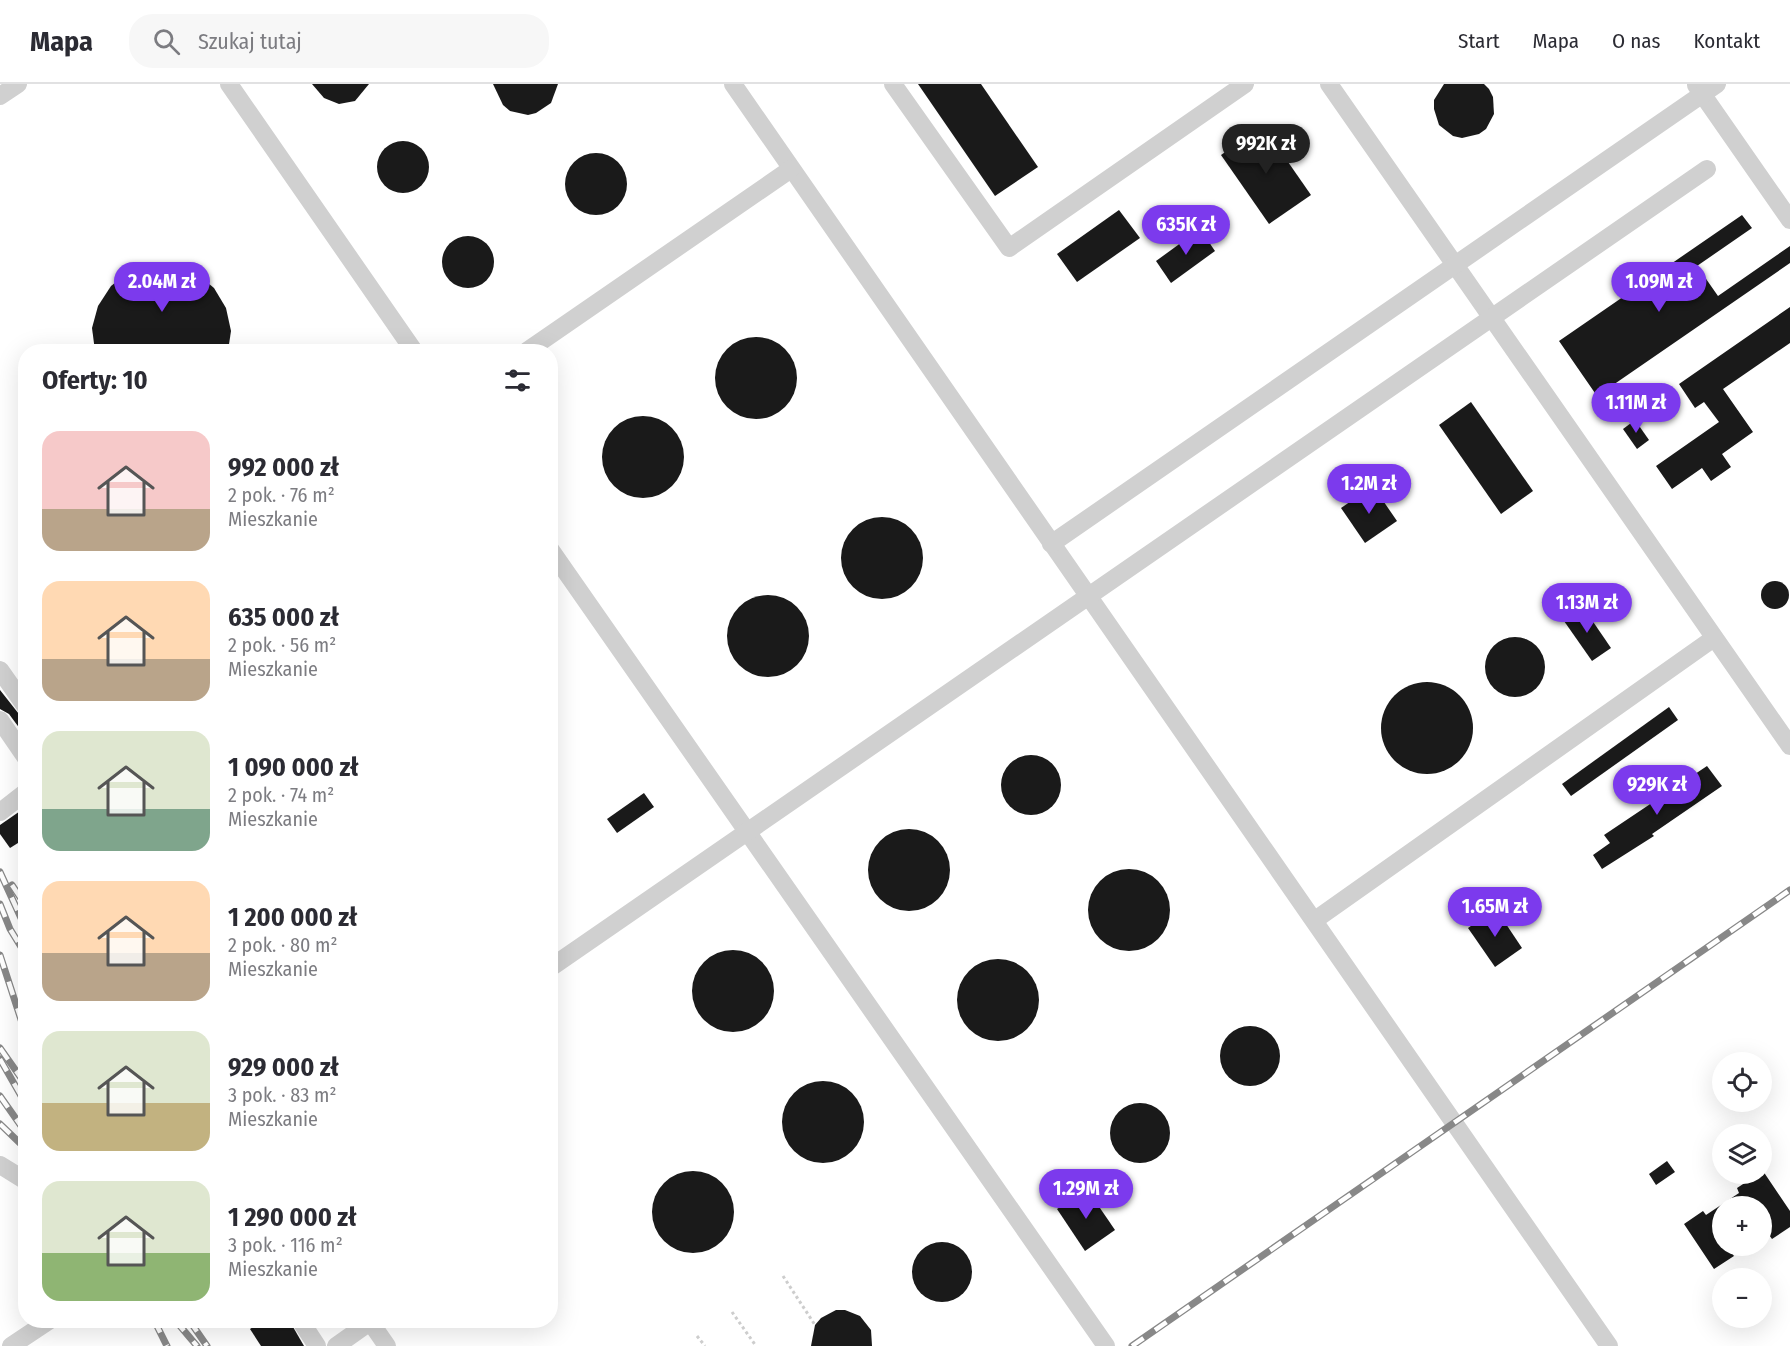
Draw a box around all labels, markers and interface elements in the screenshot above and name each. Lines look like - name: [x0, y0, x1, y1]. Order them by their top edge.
- search box: [129, 14, 549, 68]
- text: Mapa: [30, 25, 93, 58]
- icon: search: [150, 25, 183, 58]
- text: Szukaj tutaj: [198, 28, 302, 55]
- text: Start: [1458, 28, 1500, 54]
- text: Mapa: [1533, 28, 1579, 54]
- text: O nas: [1612, 28, 1660, 54]
- text: Kontakt: [1693, 28, 1760, 54]
- pin: 992K zł: [1211, 124, 1321, 175]
- text: 992K zł: [1236, 131, 1296, 155]
- pin: 635K zł: [1131, 205, 1241, 256]
- text: 635K zł: [1156, 212, 1216, 236]
- pin: 2.04M zł: [100, 262, 224, 313]
- pin: 1.09M zł: [1597, 262, 1721, 313]
- text: 2.04M zł: [128, 269, 196, 293]
- text: 1.09M zł: [1625, 269, 1693, 293]
- icon: filters: [501, 364, 534, 397]
- text: Oferty: 10: [42, 365, 148, 396]
- pin: 1.11M zł: [1574, 383, 1698, 434]
- text: 1.11M zł: [1606, 390, 1666, 414]
- text: 992 000 zł: [228, 452, 339, 483]
- icon: home: [90, 455, 162, 527]
- pin: 1.2M zł: [1314, 464, 1424, 515]
- text: 1.2M zł: [1341, 471, 1397, 495]
- text: 2 pok. · 76 m²: [228, 483, 335, 507]
- text: Mieszkanie: [228, 507, 318, 531]
- pin: 1.13M zł: [1525, 583, 1649, 634]
- text: 1.13M zł: [1556, 590, 1618, 614]
- text: 635 000 zł: [228, 602, 339, 633]
- icon: home: [90, 605, 162, 677]
- text: 2 pok. · 56 m²: [228, 633, 336, 657]
- text: Mieszkanie: [228, 657, 318, 681]
- text: 1 090 000 zł: [228, 752, 359, 783]
- icon: home: [90, 755, 162, 827]
- pin: 929K zł: [1602, 765, 1712, 816]
- text: 929K zł: [1627, 772, 1687, 796]
- text: 2 pok. · 74 m²: [228, 783, 334, 807]
- text: Mieszkanie: [228, 807, 318, 831]
- pin: 1.65M zł: [1433, 887, 1557, 938]
- text: 1.65M zł: [1462, 894, 1528, 918]
- text: 1 200 000 zł: [228, 902, 357, 933]
- icon: home: [90, 905, 162, 977]
- text: 2 pok. · 80 m²: [228, 933, 338, 957]
- text: Mieszkanie: [228, 957, 318, 981]
- text: 929 000 zł: [228, 1052, 339, 1083]
- map controls: [1712, 1052, 1772, 1328]
- button: locate: [1712, 1052, 1772, 1112]
- icon: home: [90, 1055, 162, 1127]
- text: 3 pok. · 83 m²: [228, 1083, 336, 1107]
- text: Mieszkanie: [228, 1107, 318, 1131]
- button: layers: [1712, 1124, 1772, 1184]
- pin: 1.29M zł: [1024, 1169, 1148, 1220]
- text: 1.29M zł: [1053, 1176, 1119, 1200]
- button: +: [1712, 1196, 1772, 1256]
- text: 1 290 000 zł: [228, 1202, 357, 1233]
- icon: home: [90, 1205, 162, 1277]
- text: 3 pok. · 116 m²: [228, 1233, 343, 1257]
- text: Mieszkanie: [228, 1257, 318, 1281]
- button: −: [1712, 1268, 1772, 1328]

